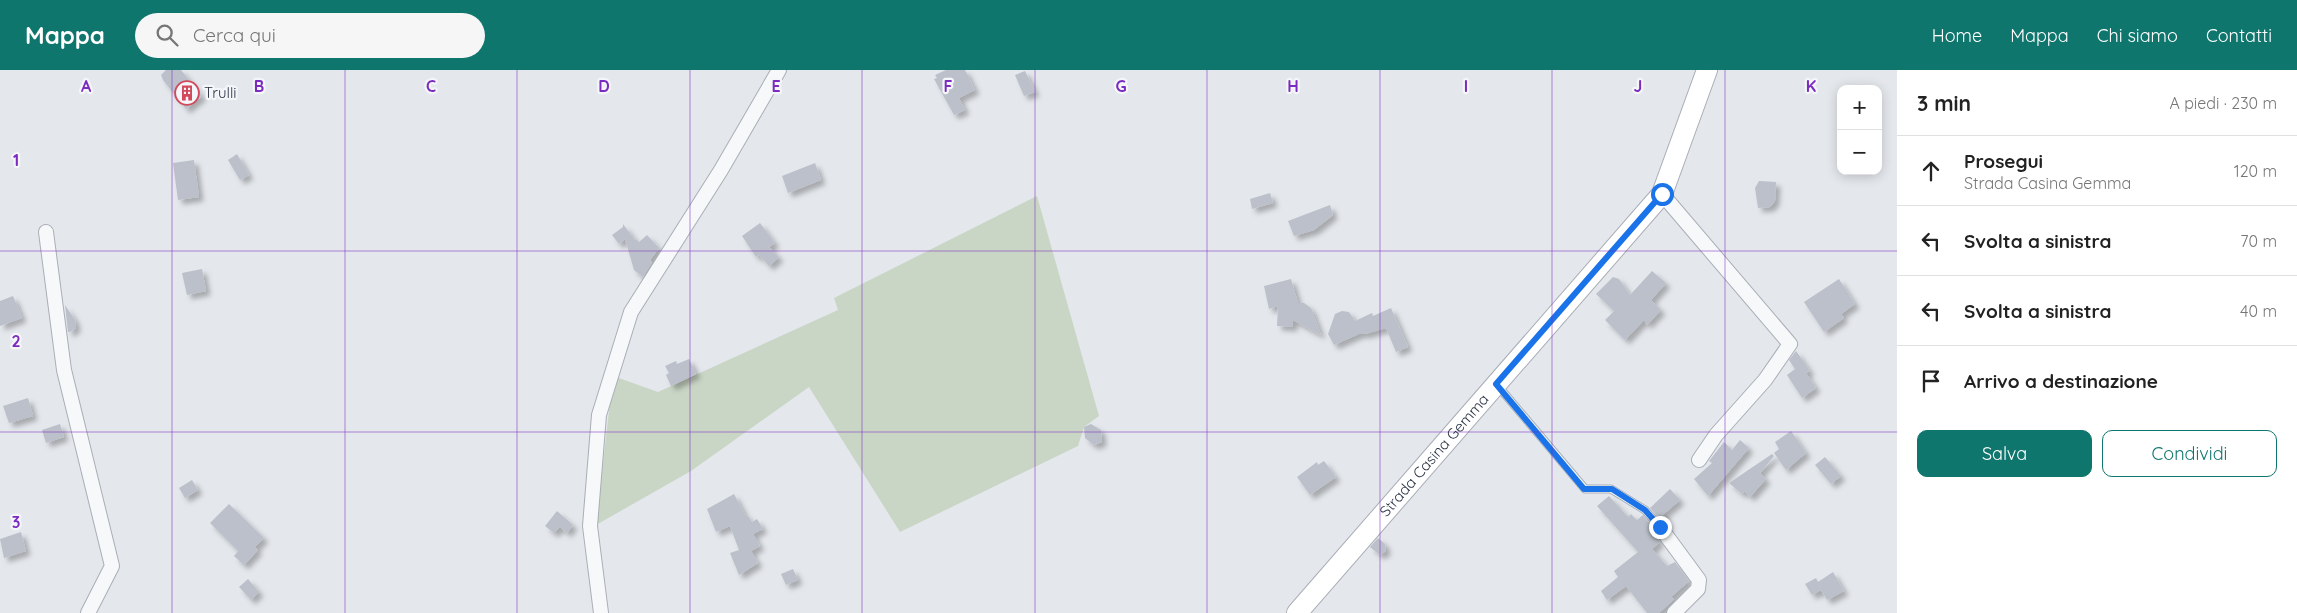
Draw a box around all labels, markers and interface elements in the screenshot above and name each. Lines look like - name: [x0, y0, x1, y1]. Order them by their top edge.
- search box: [135, 13, 485, 58]
- text: Mappa: [25, 20, 105, 50]
- icon: search: [153, 21, 181, 49]
- text: Cerca qui: [193, 23, 276, 47]
- text: Home: [1932, 24, 1982, 47]
- text: Mappa: [2010, 24, 2069, 47]
- text: Chi siamo: [2097, 24, 2178, 47]
- text: Contatti: [2206, 24, 2272, 47]
- text: A: [81, 76, 92, 96]
- text: B: [254, 76, 264, 96]
- text: C: [426, 76, 436, 96]
- text: D: [598, 76, 610, 96]
- text: E: [771, 76, 781, 96]
- text: F: [944, 76, 953, 96]
- text: G: [1115, 76, 1127, 96]
- text: H: [1287, 76, 1299, 96]
- text: I: [1464, 76, 1468, 96]
- text: J: [1634, 76, 1642, 96]
- text: K: [1806, 76, 1816, 96]
- building icon: Trulli: [174, 80, 200, 106]
- place label: Trulli: [204, 83, 237, 102]
- map controls: [1837, 85, 1882, 175]
- button: +: [1837, 85, 1882, 130]
- text: 3 min: [1917, 90, 1971, 116]
- text: A piedi · 230 m: [2169, 93, 2277, 113]
- button: −: [1837, 130, 1882, 175]
- text: Prosegui: [1964, 149, 2043, 173]
- text: 1: [13, 150, 19, 170]
- icon: ahead: [1917, 157, 1945, 185]
- text: 120 m: [2234, 161, 2277, 181]
- text: Strada Casina Gemma: [1964, 173, 2131, 193]
- route start: [1651, 183, 1674, 206]
- icon: left: [1917, 227, 1945, 255]
- text: Svolta a sinistra: [1964, 229, 2111, 253]
- text: 70 m: [2240, 231, 2277, 251]
- icon: left: [1917, 297, 1945, 325]
- text: Svolta a sinistra: [1964, 299, 2111, 323]
- text: 40 m: [2240, 301, 2277, 321]
- text: 2: [11, 331, 21, 351]
- icon: arrive: [1917, 367, 1945, 395]
- text: Arrivo a destinazione: [1964, 369, 2158, 393]
- street label: Strada Casina Gemma: [1375, 390, 1493, 520]
- button: Salva: [1917, 430, 2092, 477]
- button: Condividi: [2102, 430, 2277, 477]
- text: 3: [12, 512, 20, 532]
- route end: [1649, 516, 1672, 539]

